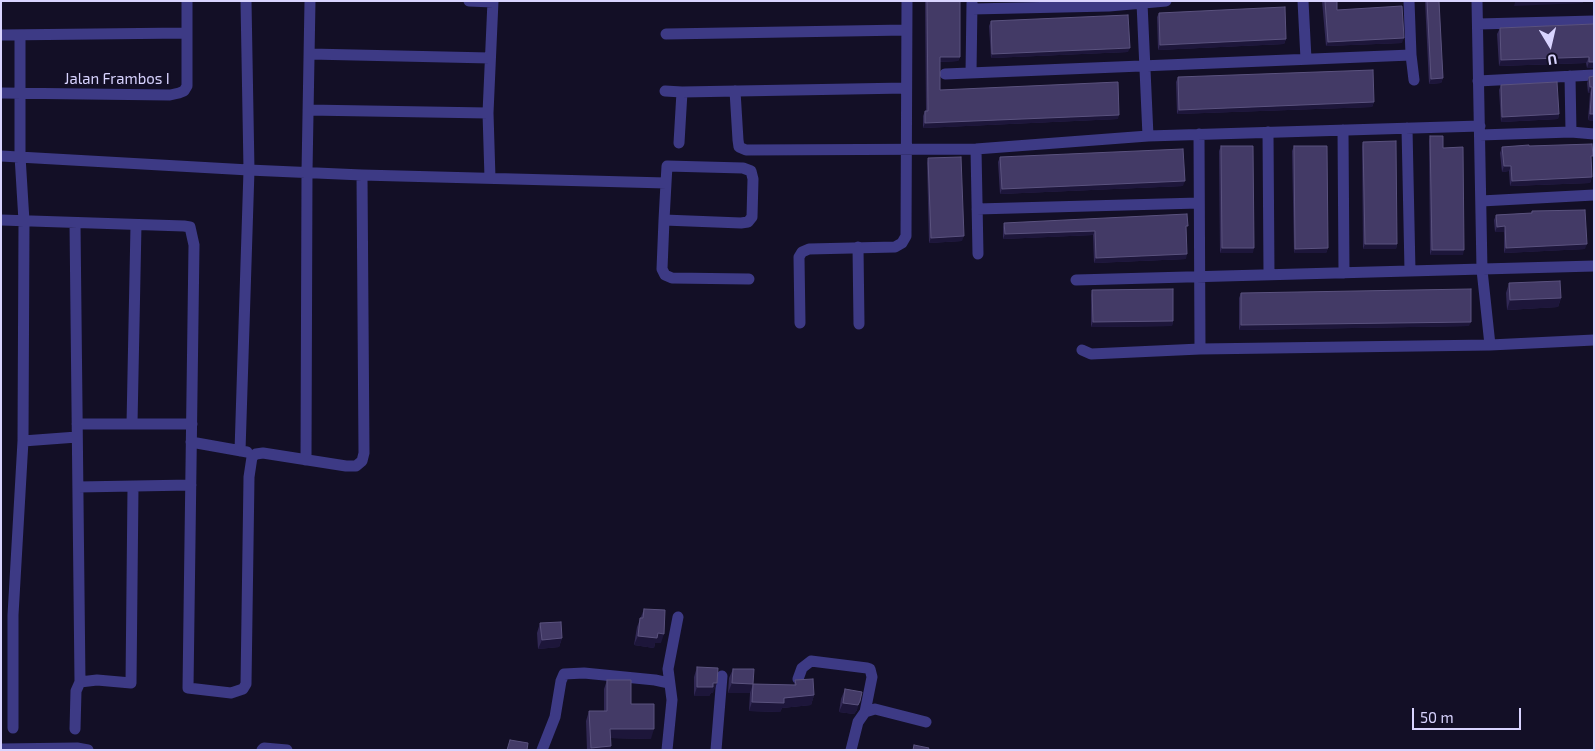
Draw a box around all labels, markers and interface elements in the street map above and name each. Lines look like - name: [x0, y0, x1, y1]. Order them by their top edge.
- north arrow: [1525, 20, 1575, 70]
- text: U: [1546, 51, 1559, 69]
- street label: Jalan Frambos I: [64, 70, 170, 88]
- scale bar: [1415, 698, 1524, 730]
- text: 50 m: [1420, 708, 1454, 726]

